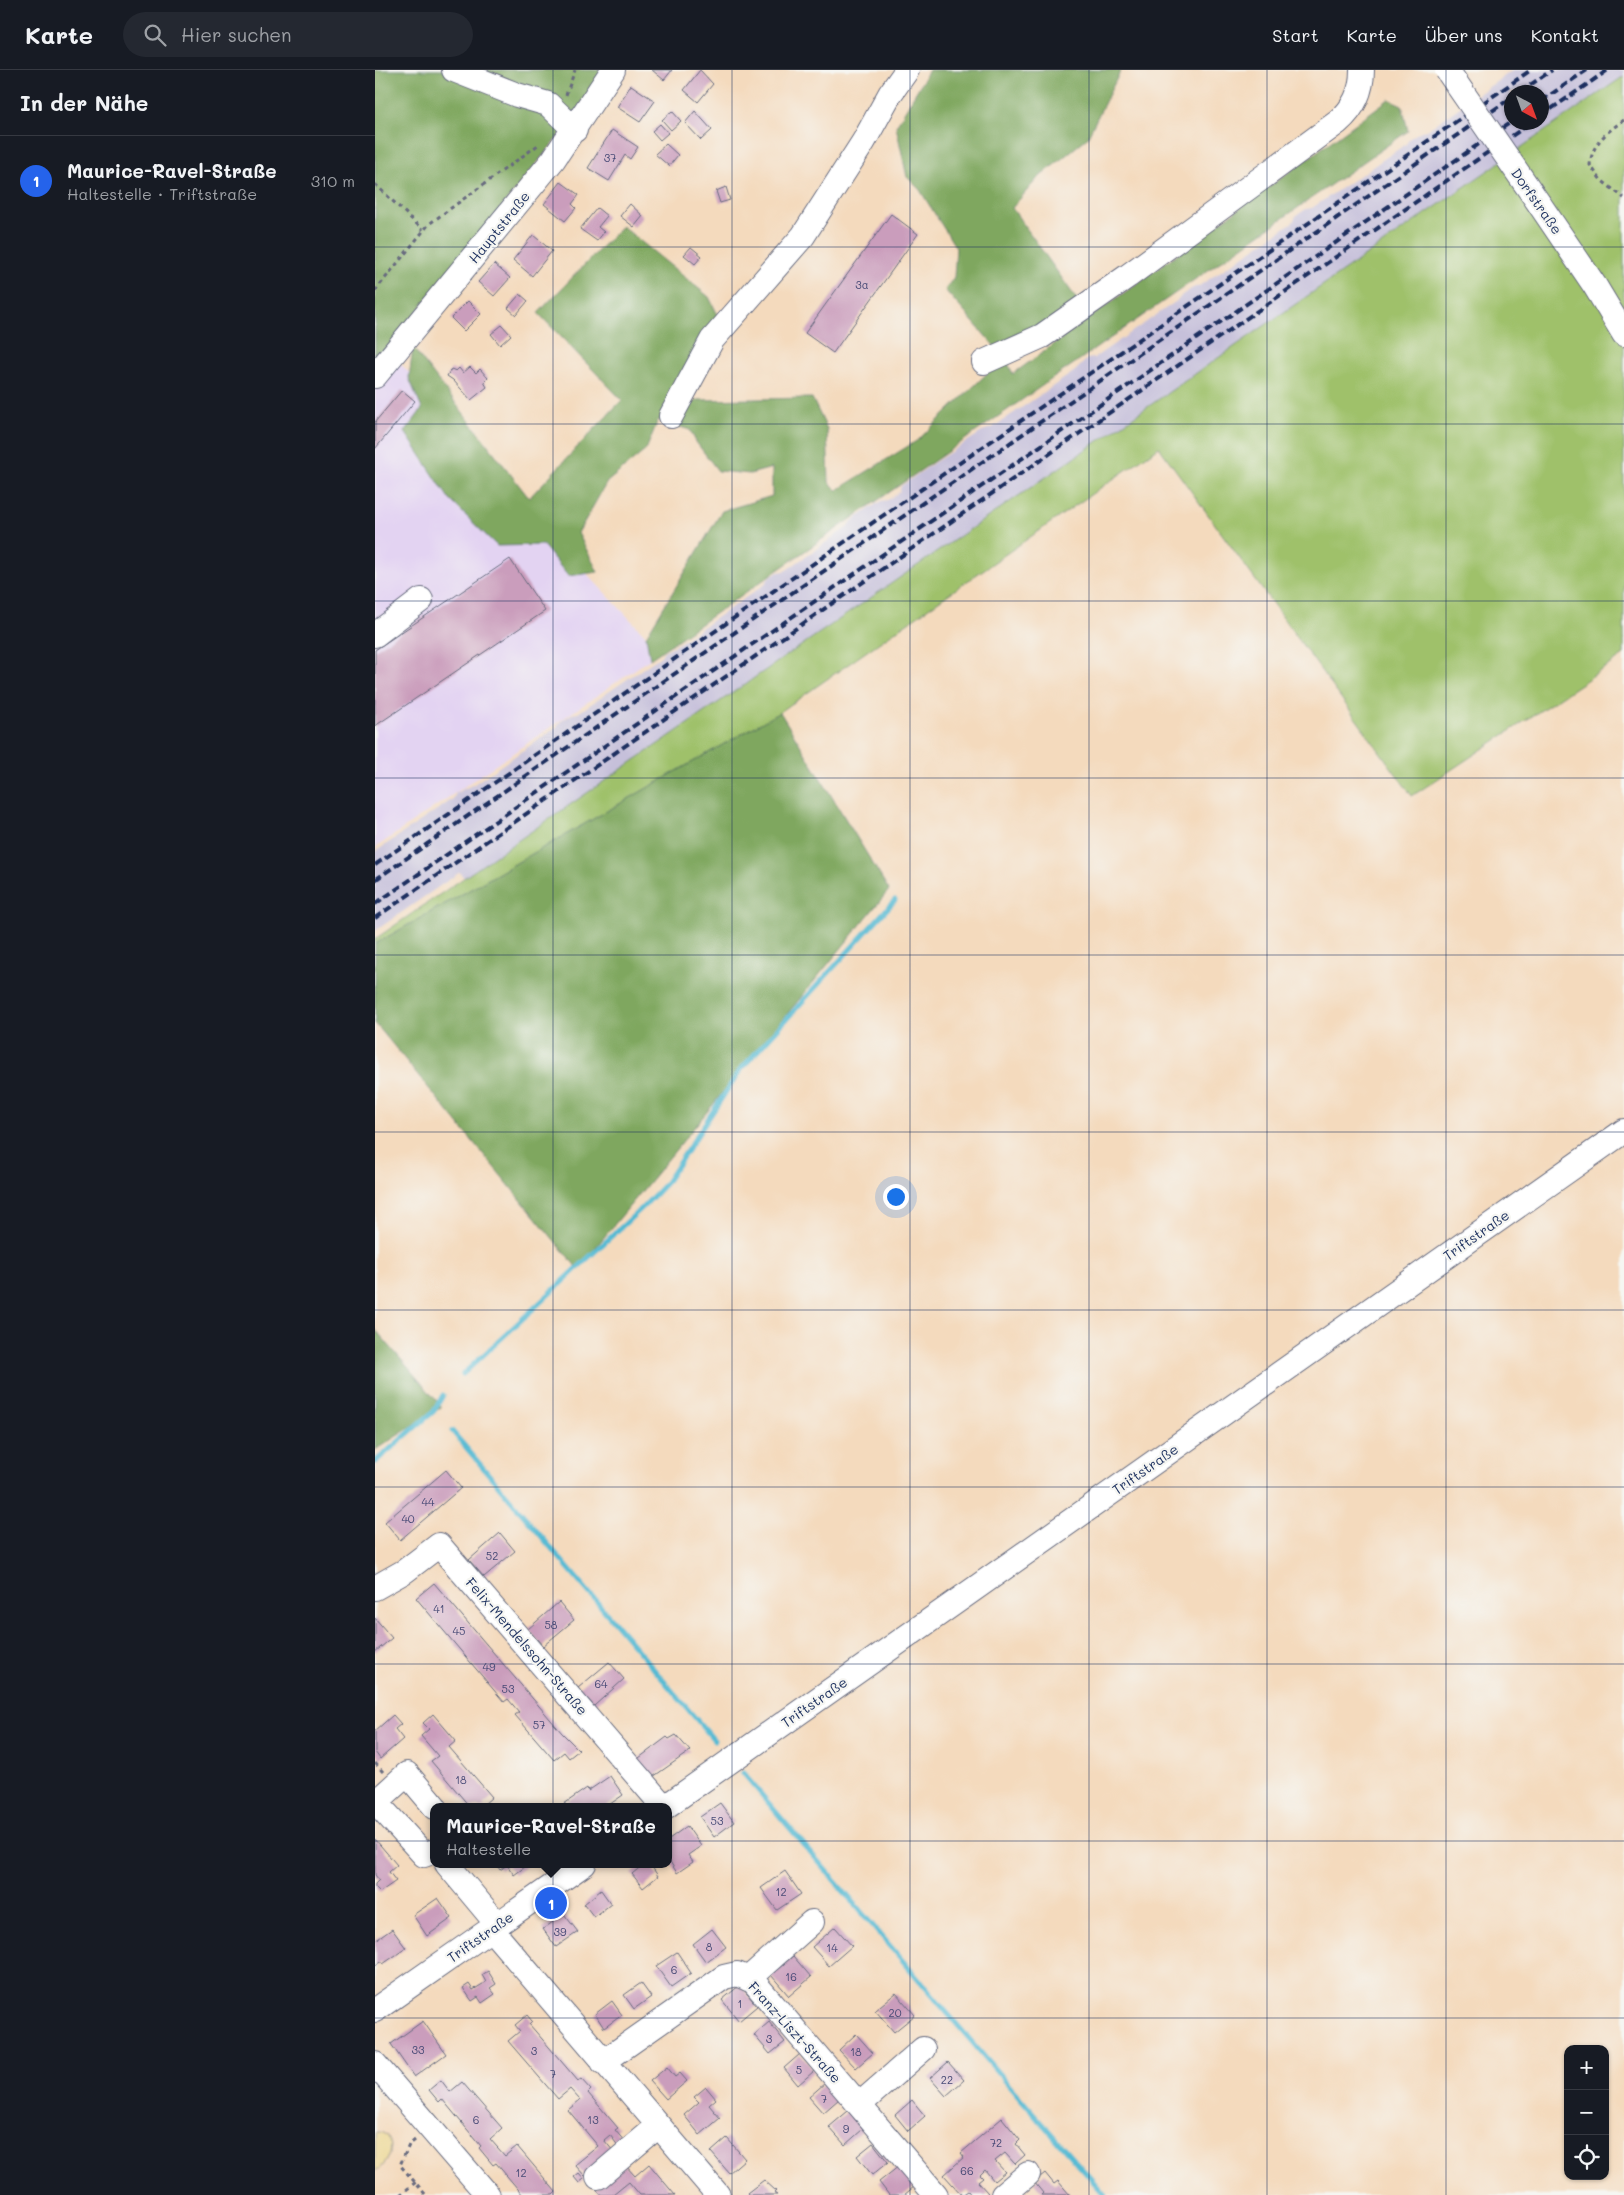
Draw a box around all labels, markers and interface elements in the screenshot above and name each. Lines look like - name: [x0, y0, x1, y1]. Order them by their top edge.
- search box: [123, 12, 473, 57]
- text: Karte: [25, 19, 93, 50]
- icon: search: [141, 21, 169, 49]
- text: Hier suchen: [181, 22, 292, 47]
- text: Start: [1272, 23, 1319, 47]
- text: Karte: [1347, 23, 1397, 47]
- text: Über uns: [1425, 23, 1503, 47]
- text: Kontakt: [1531, 23, 1599, 47]
- north arrow: [1504, 85, 1549, 130]
- text: In der Nähe: [20, 89, 148, 116]
- house number: 37: [604, 150, 616, 165]
- text: Maurice-Ravel-Straße: [67, 158, 277, 183]
- street label: Dorfstraße: [1507, 164, 1567, 238]
- text: 1: [32, 170, 40, 191]
- text: 310 m: [311, 170, 355, 191]
- text: Haltestelle · Triftstraße: [67, 183, 257, 204]
- street label: Hauptstraße: [464, 187, 534, 267]
- house number: 3a: [855, 277, 869, 292]
- your location: [883, 1184, 909, 1210]
- street label: Triftstraße: [1439, 1205, 1513, 1265]
- street label: Triftstraße: [1108, 1439, 1182, 1499]
- house number: 44: [422, 1494, 435, 1509]
- house number: 40: [401, 1511, 415, 1526]
- house number: 52: [486, 1548, 498, 1563]
- street label: Felix-Mendelssohn-Straße: [462, 1573, 592, 1719]
- house number: 41: [433, 1601, 445, 1616]
- house number: 58: [544, 1617, 558, 1632]
- house number: 45: [453, 1623, 465, 1638]
- house number: 49: [483, 1659, 496, 1674]
- street label: Triftstraße: [777, 1672, 851, 1732]
- house number: 64: [594, 1676, 608, 1691]
- house number: 53: [502, 1681, 515, 1696]
- house number: 57: [533, 1717, 545, 1732]
- house number: 18: [455, 1772, 467, 1787]
- popup: [430, 1803, 672, 1868]
- text: Maurice-Ravel-Straße: [446, 1813, 656, 1838]
- house number: 53: [711, 1813, 724, 1828]
- text: Haltestelle: [446, 1838, 531, 1859]
- pin: 1: [535, 1884, 567, 1922]
- house number: 12: [775, 1884, 787, 1899]
- street label: Triftstraße: [443, 1907, 517, 1967]
- house number: 39: [554, 1924, 567, 1939]
- house number: 8: [706, 1939, 713, 1954]
- house number: 14: [826, 1940, 838, 1955]
- house number: 6: [671, 1962, 677, 1977]
- house number: 16: [785, 1969, 797, 1984]
- street label: Franz-Liszt-Straße: [744, 1977, 846, 2087]
- house number: 1: [738, 1996, 742, 2011]
- house number: 20: [889, 2005, 902, 2020]
- house number: 3: [766, 2031, 773, 2046]
- house number: 33: [412, 2042, 425, 2057]
- house number: 3: [531, 2043, 538, 2058]
- house number: 18: [850, 2044, 862, 2059]
- map controls: [1564, 2045, 1609, 2180]
- button: +: [1564, 2045, 1609, 2090]
- house number: 5: [796, 2062, 802, 2077]
- house number: 7: [550, 2066, 556, 2081]
- house number: 22: [941, 2072, 953, 2087]
- button: −: [1564, 2090, 1609, 2135]
- house number: 7: [821, 2091, 827, 2106]
- house number: 6: [473, 2112, 479, 2127]
- house number: 13: [587, 2112, 599, 2127]
- house number: 9: [843, 2121, 850, 2136]
- house number: 72: [990, 2135, 1002, 2150]
- button: locate: [1564, 2135, 1609, 2180]
- house number: 66: [960, 2163, 974, 2178]
- house number: 12: [515, 2165, 527, 2180]

